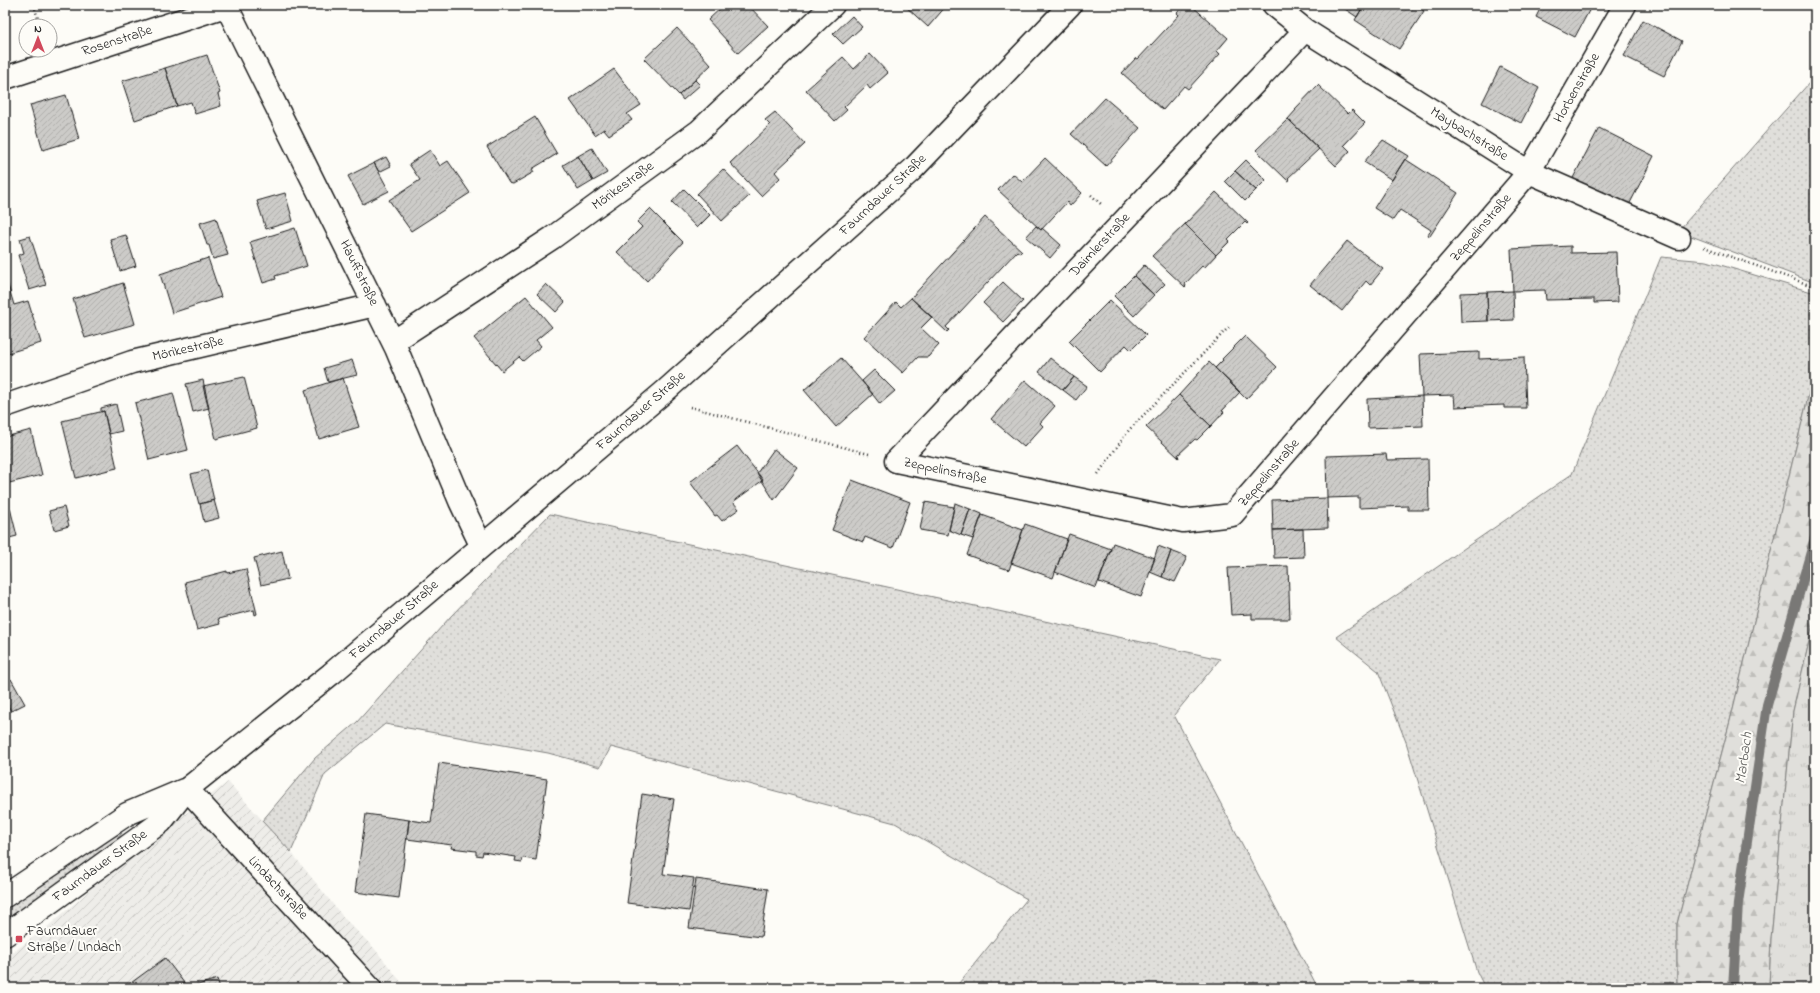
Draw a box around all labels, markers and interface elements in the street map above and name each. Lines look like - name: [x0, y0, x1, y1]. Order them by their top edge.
- north arrow: [18, 18, 58, 58]
- street label: Rosenstraße: [79, 20, 155, 62]
- text: N: [34, 21, 42, 37]
- street label: Horbenstraße: [1548, 49, 1606, 127]
- street label: Maybachstraße: [1425, 102, 1513, 168]
- street label: Faurndauer Straße: [834, 148, 932, 242]
- street label: Mörikestraße: [588, 156, 659, 216]
- street label: Zeppelinstraße: [1445, 189, 1517, 267]
- street label: Daimlerstraße: [1064, 208, 1136, 283]
- street label: Hauffstraße: [334, 236, 384, 310]
- street label: Mörikestraße: [150, 330, 226, 367]
- street label: Faurndauer Straße: [591, 366, 691, 456]
- street label: Zeppelinstraße: [1233, 434, 1305, 512]
- street label: Zeppelinstraße: [901, 452, 989, 490]
- street label: Faurndauer Straße: [344, 575, 444, 665]
- water label: Marbach: [1730, 730, 1759, 785]
- street label: Faurndauer Straße: [47, 824, 152, 908]
- street label: Lindachstraße: [243, 851, 314, 925]
- place label: Faurndauer Straße / LIndach: [26, 921, 121, 958]
- marker: Faurndauer Straße / LIndach: [14, 934, 24, 944]

